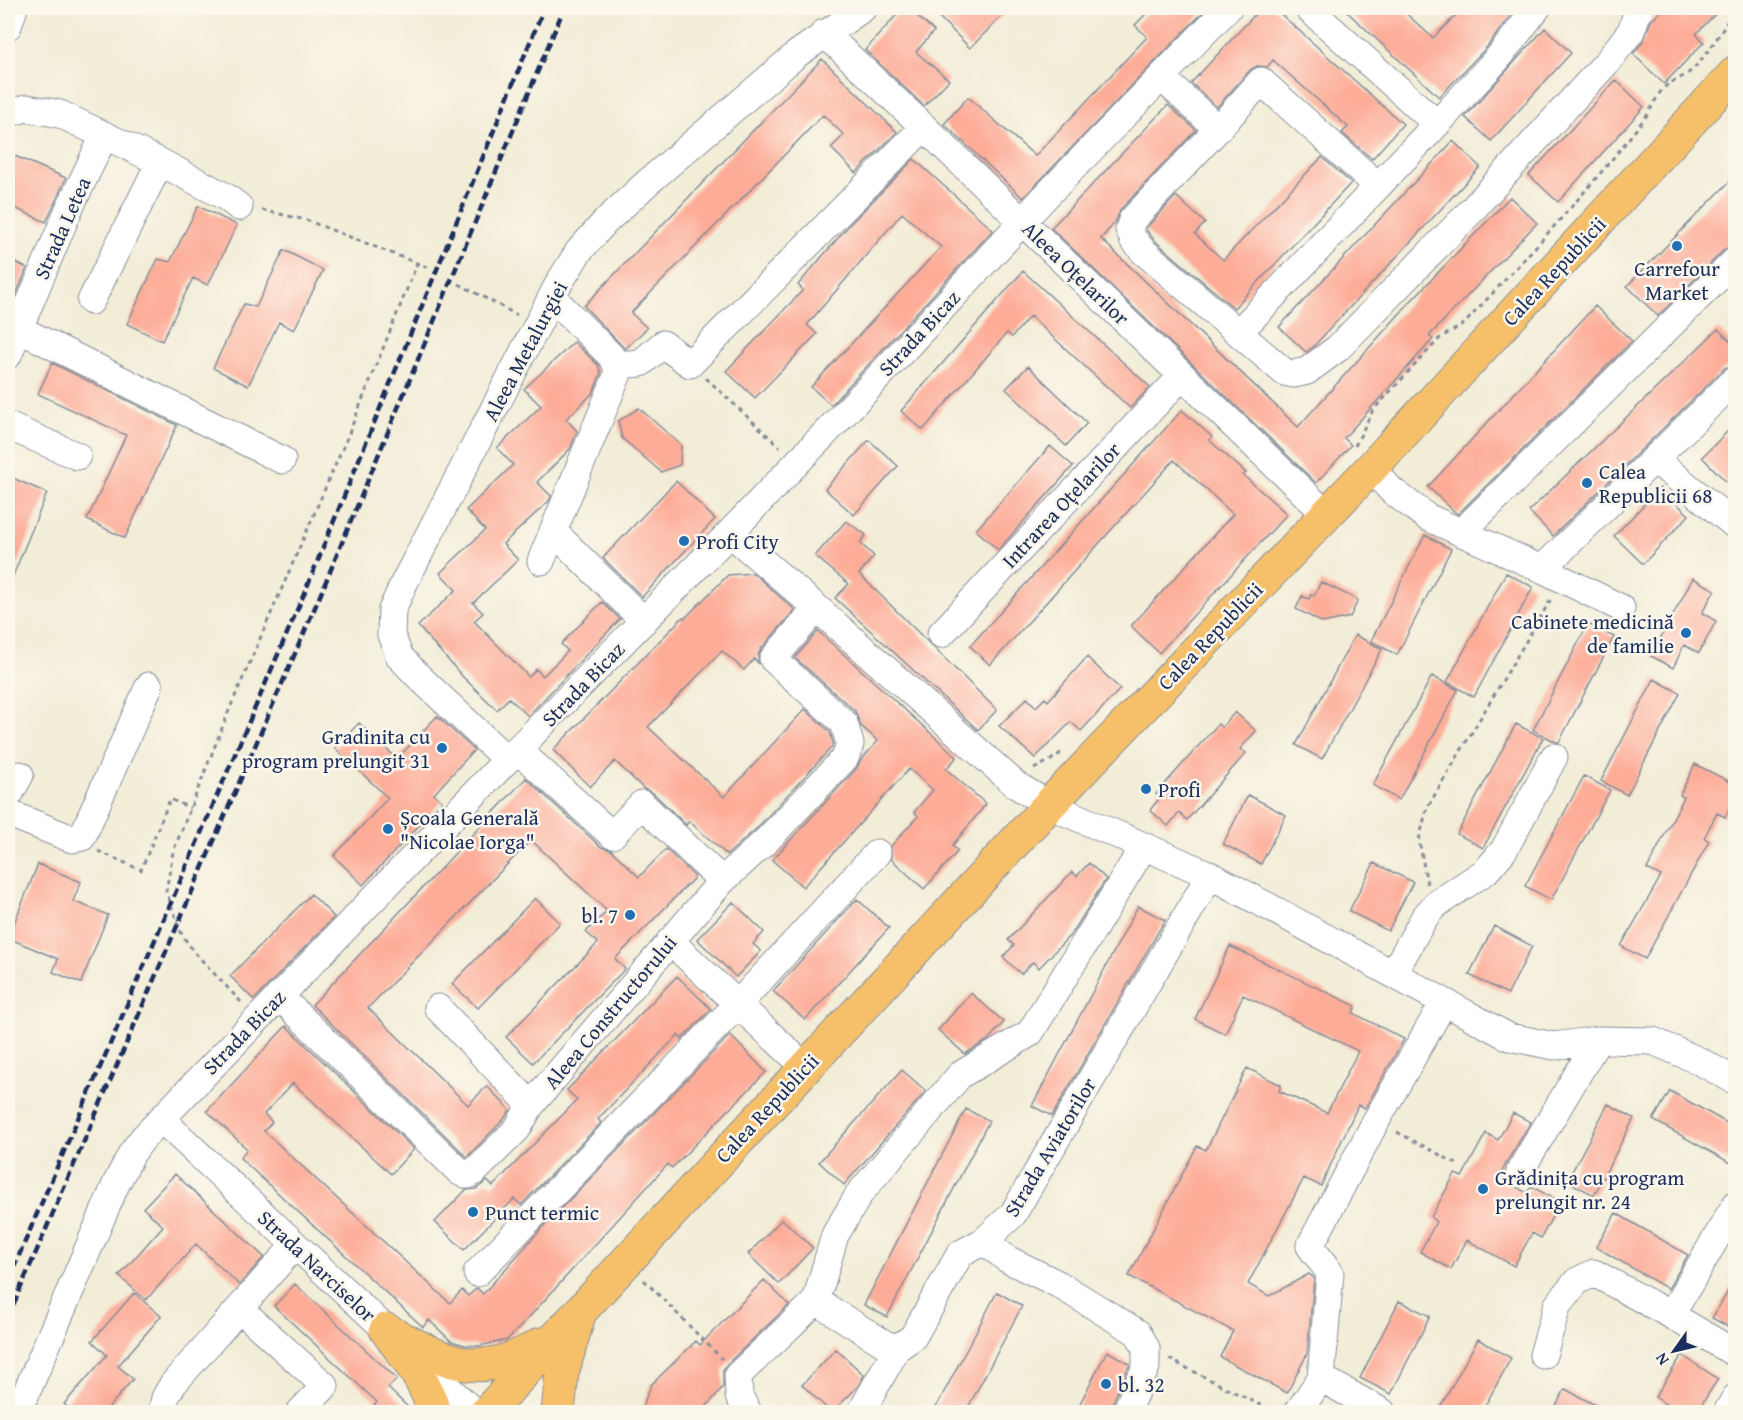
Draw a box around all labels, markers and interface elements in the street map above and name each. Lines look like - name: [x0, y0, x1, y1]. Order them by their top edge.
- street label: Strada Letea: [26, 172, 98, 284]
- street label: Calea Republicii: [1495, 209, 1613, 333]
- street label: Aleea Oțelarilor: [1015, 214, 1137, 333]
- marker: Carrefour Market: [1670, 239, 1684, 253]
- place label: Carrefour Market: [1634, 253, 1720, 308]
- street label: Aleea Metalurgiei: [475, 275, 575, 427]
- street label: Strada Bicaz: [871, 283, 967, 383]
- street label: Intrarea Oțelarilor: [994, 435, 1128, 575]
- place label: Calea Republicii 68: [1599, 456, 1712, 511]
- marker: Calea Republicii 68: [1580, 476, 1594, 490]
- place label: Profi City: [696, 526, 779, 557]
- marker: Profi City: [677, 534, 691, 548]
- street label: Calea Republicii: [1150, 575, 1270, 697]
- place label: Cabinete medicină de familie: [1511, 606, 1674, 661]
- marker: Cabinete medicină de familie: [1679, 626, 1693, 640]
- street label: Strada Bicaz: [534, 634, 632, 734]
- place label: Gradinita cu program prelungit 31: [242, 721, 431, 776]
- marker: Gradinita cu program prelungit 31: [435, 741, 449, 755]
- place label: Profi: [1158, 774, 1201, 805]
- marker: Profi: [1139, 782, 1153, 796]
- place label: Școala Generală "Nicolae Iorga": [400, 802, 539, 857]
- marker: Școala Generală "Nicolae Iorga": [381, 822, 395, 836]
- place label: bl. 7: [581, 900, 618, 931]
- marker: bl. 7: [623, 908, 637, 922]
- street label: Aleea Constructorului: [536, 928, 684, 1096]
- street label: Strada Bicaz: [195, 982, 293, 1082]
- street label: Calea Republicii: [708, 1046, 826, 1170]
- street label: Strada Aviatorilor: [996, 1071, 1104, 1223]
- place label: Grădinița cu program prelungit nr. 24: [1495, 1162, 1684, 1217]
- marker: Grădinița cu program prelungit nr. 24: [1476, 1182, 1490, 1196]
- place label: Punct termic: [485, 1197, 599, 1228]
- street label: Strada Narciselor: [251, 1203, 384, 1330]
- marker: Punct termic: [466, 1205, 480, 1219]
- north arrow: [1644, 1321, 1704, 1381]
- text: N: [1648, 1348, 1675, 1371]
- place label: bl. 32: [1118, 1369, 1165, 1400]
- marker: bl. 32: [1099, 1377, 1113, 1391]

